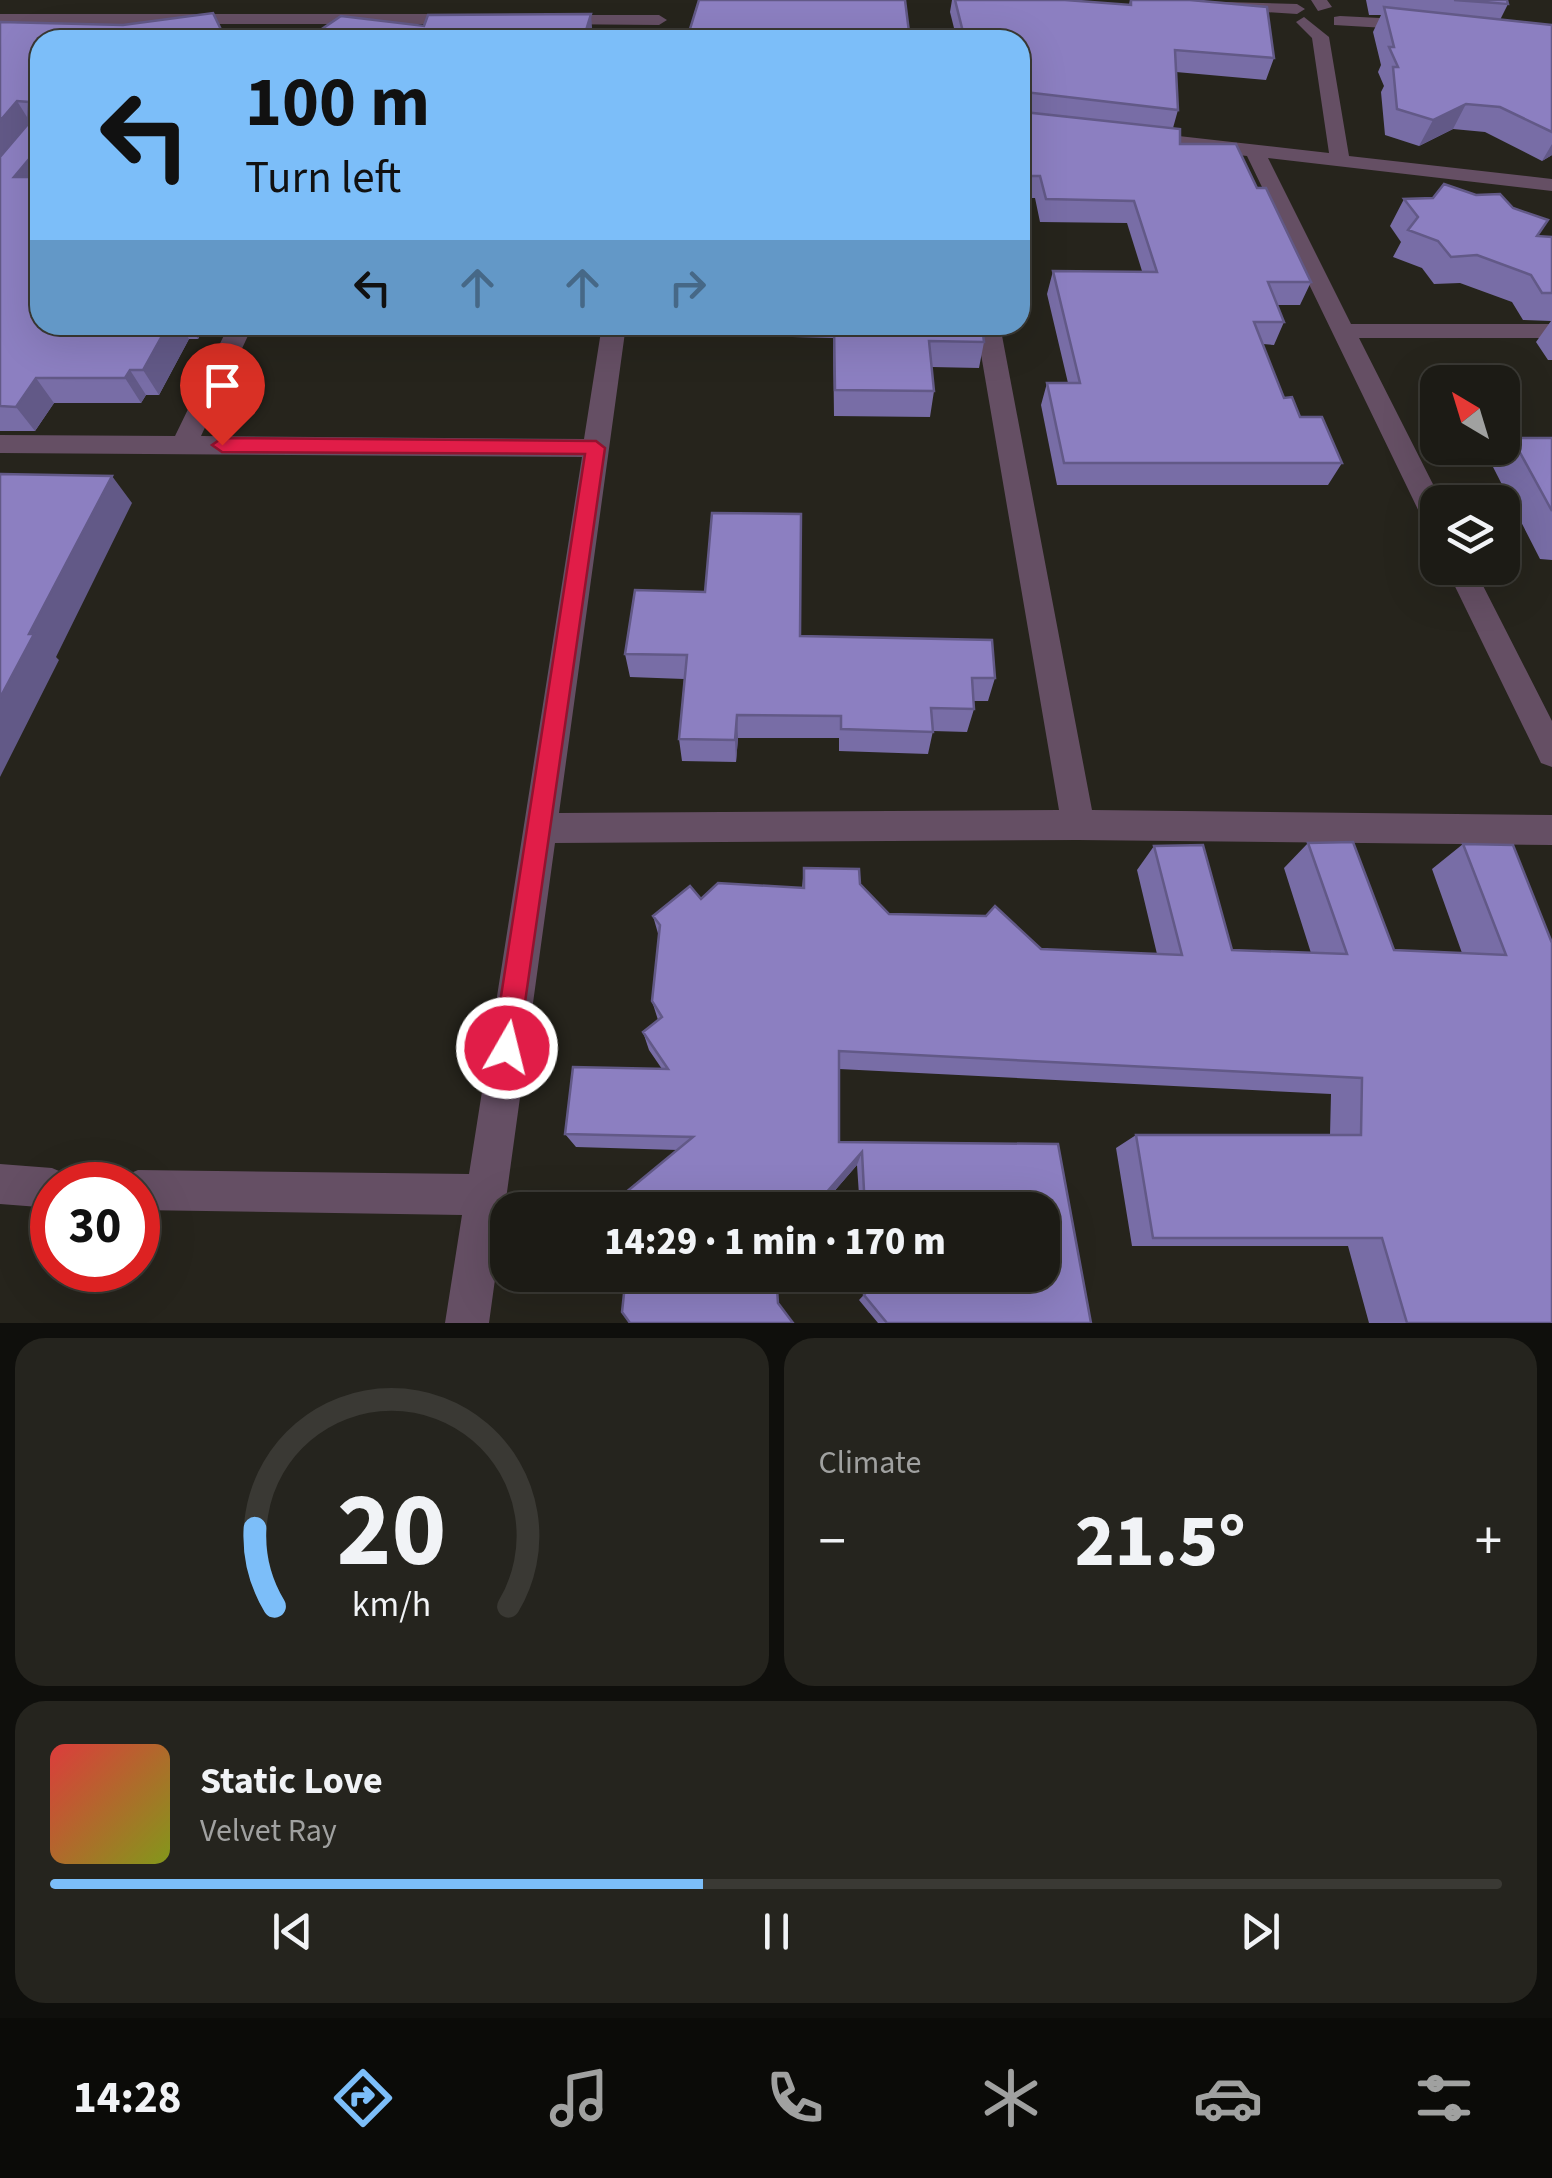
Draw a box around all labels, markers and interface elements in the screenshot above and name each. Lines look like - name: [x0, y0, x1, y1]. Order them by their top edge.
- text: 100 m: [245, 53, 430, 153]
- icon: left: [80, 70, 210, 200]
- text: Turn left: [245, 146, 401, 210]
- icon: left: [345, 260, 400, 315]
- icon: ahead: [450, 260, 505, 315]
- icon: ahead: [555, 260, 610, 315]
- icon: right: [660, 260, 715, 315]
- pin: [180, 343, 265, 446]
- icon: arrive: [195, 358, 250, 413]
- north arrow: [1420, 365, 1520, 465]
- map controls: [1420, 365, 1520, 585]
- button: layers: [1420, 485, 1520, 585]
- position arrow: [455, 996, 559, 1100]
- speed limit sign: 30: [30, 1162, 160, 1292]
- text: 14:29 · 1 min · 170 m: [604, 1215, 946, 1269]
- text: Climate: [819, 1440, 921, 1486]
- text: 20: [337, 1458, 447, 1606]
- text: 21.5°: [1075, 1488, 1246, 1595]
- text: −: [819, 1503, 846, 1581]
- text: +: [1475, 1503, 1502, 1581]
- text: km/h: [352, 1579, 431, 1630]
- text: Static Love: [200, 1754, 383, 1808]
- text: Velvet Ray: [200, 1808, 337, 1854]
- icon: previous: [265, 1904, 320, 1959]
- icon: pause: [749, 1904, 804, 1959]
- icon: next: [1233, 1904, 1288, 1959]
- icon: directions: [328, 2063, 398, 2133]
- icon: music: [544, 2063, 614, 2133]
- icon: phone: [760, 2063, 830, 2133]
- icon: climate: [976, 2063, 1046, 2133]
- icon: car: [1193, 2063, 1263, 2133]
- icon: filters: [1409, 2063, 1479, 2133]
- text: 14:28: [73, 2066, 182, 2130]

